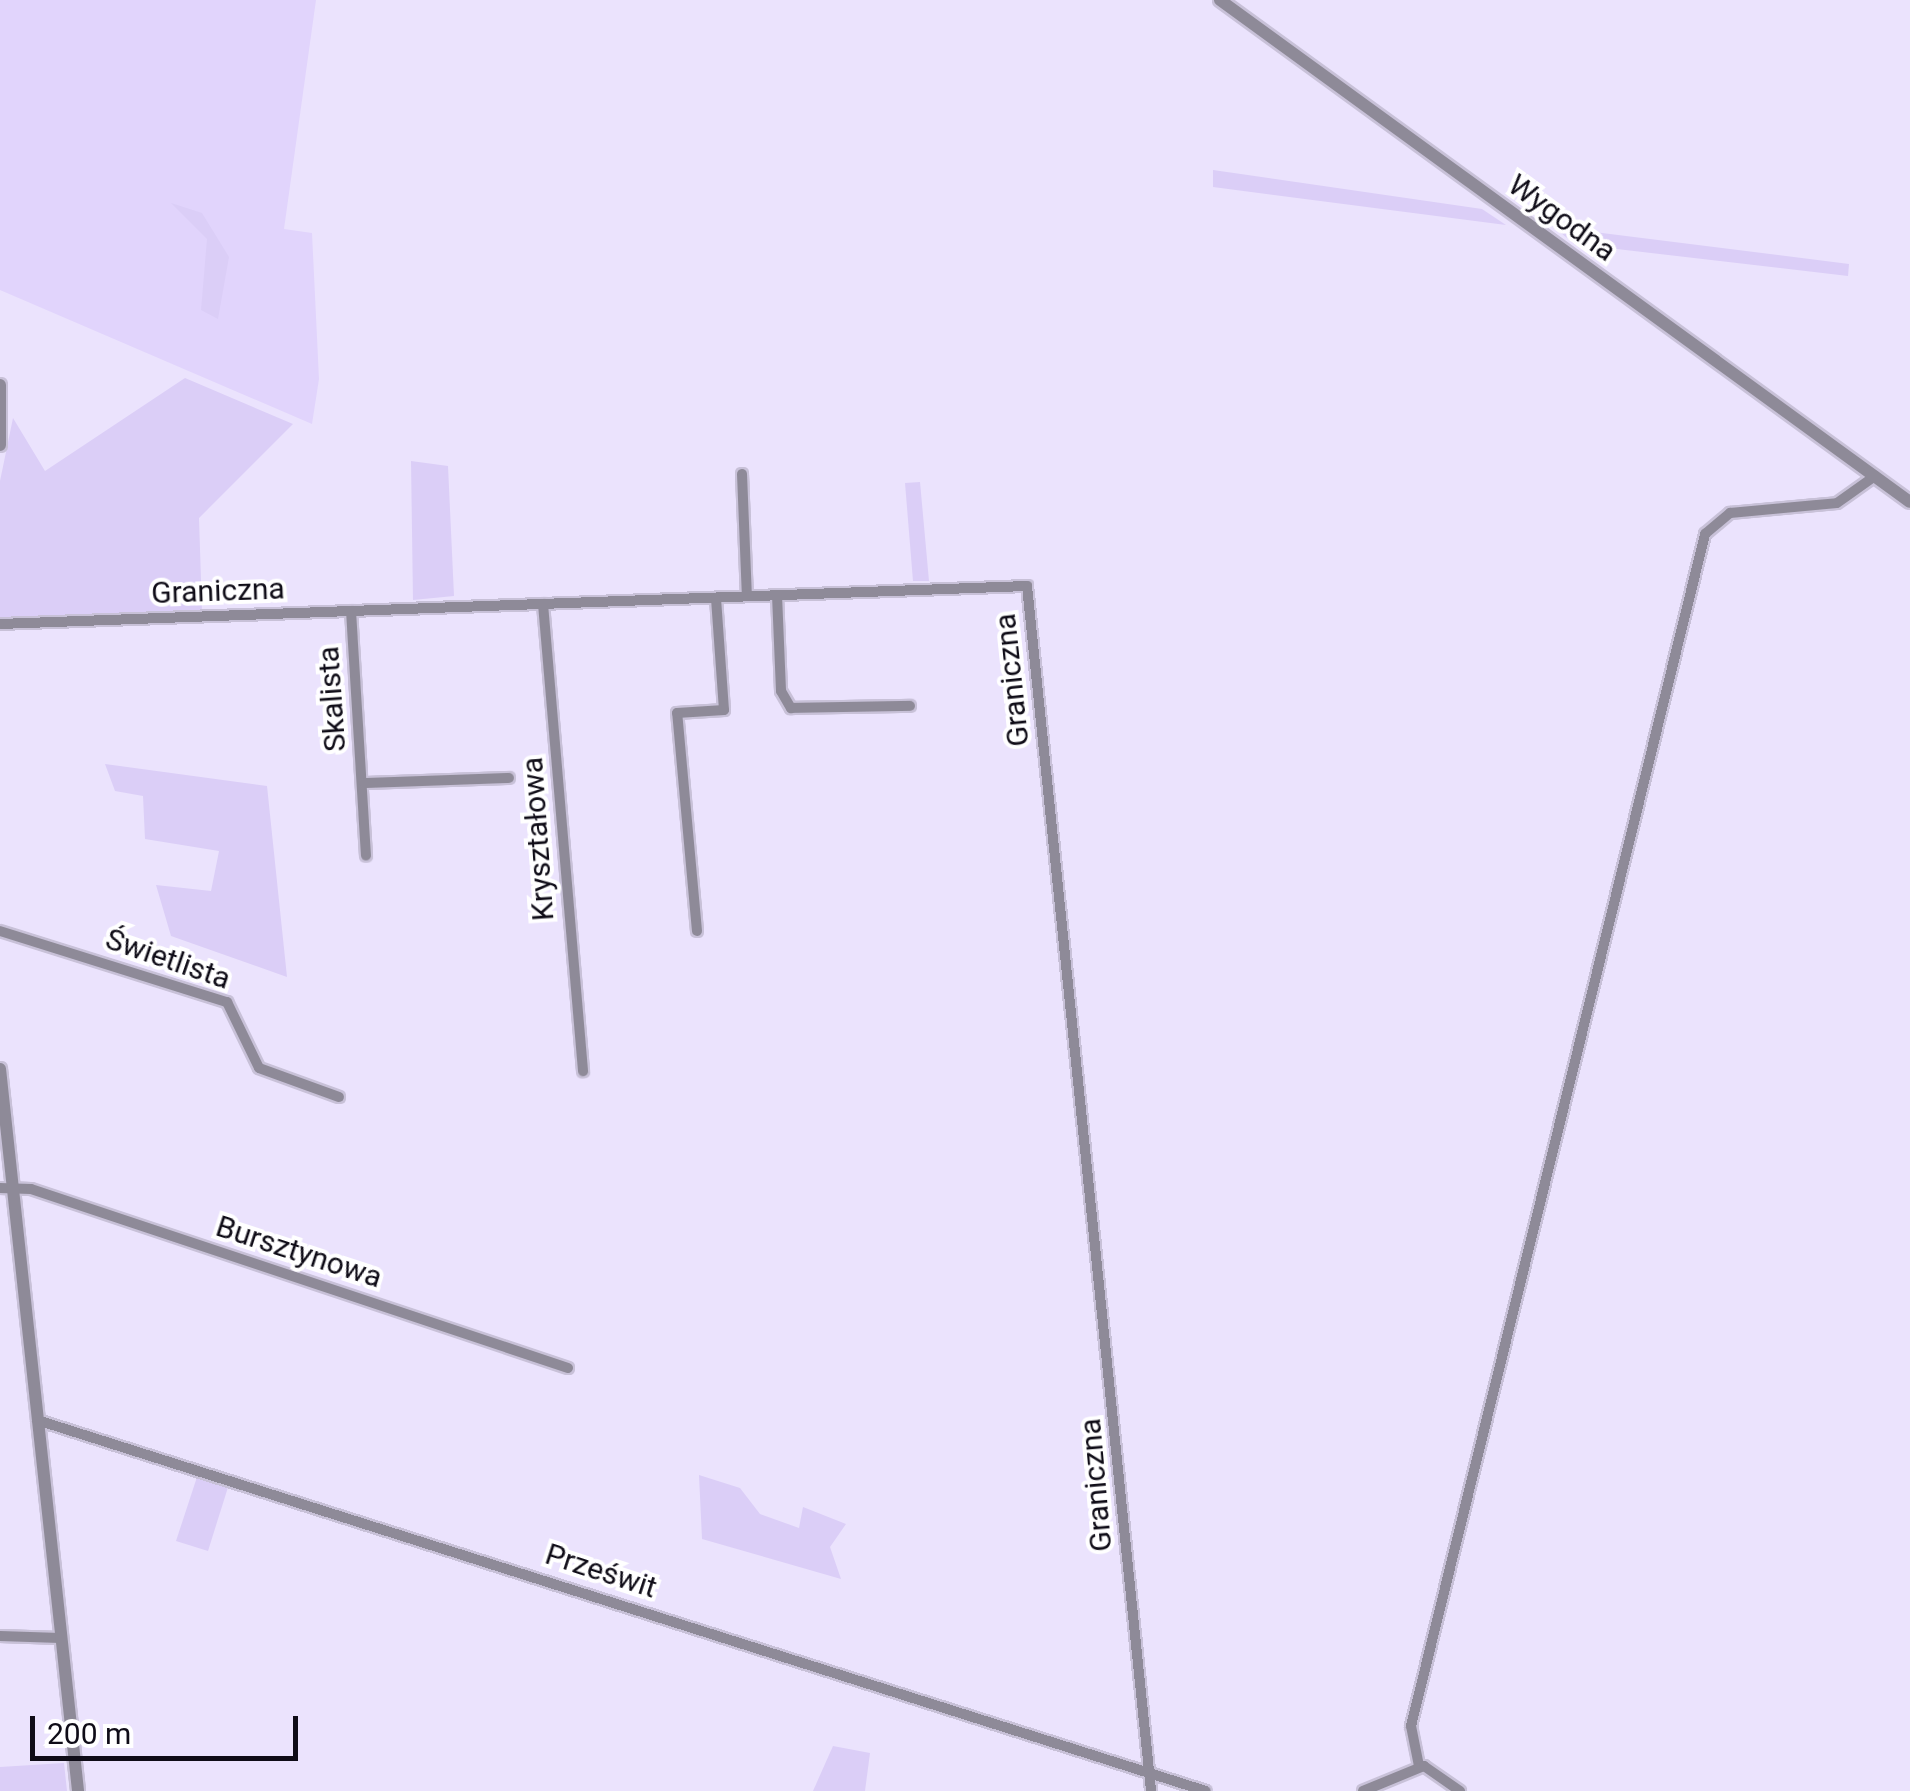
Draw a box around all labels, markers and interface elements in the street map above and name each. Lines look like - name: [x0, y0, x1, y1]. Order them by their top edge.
- street label: Wygodna: [1501, 167, 1623, 269]
- street label: Graniczna: [151, 571, 285, 611]
- street label: Graniczna: [987, 612, 1037, 748]
- street label: Skalista: [310, 645, 354, 753]
- street label: Kryształowa: [514, 756, 562, 922]
- street label: Świetlista: [101, 921, 235, 997]
- street label: Bursztynowa: [211, 1208, 387, 1296]
- street label: Graniczna: [1072, 1417, 1120, 1553]
- street label: Prześwit: [541, 1536, 661, 1606]
- scale bar: [35, 1696, 302, 1758]
- text: 200 m: [47, 1716, 131, 1751]

